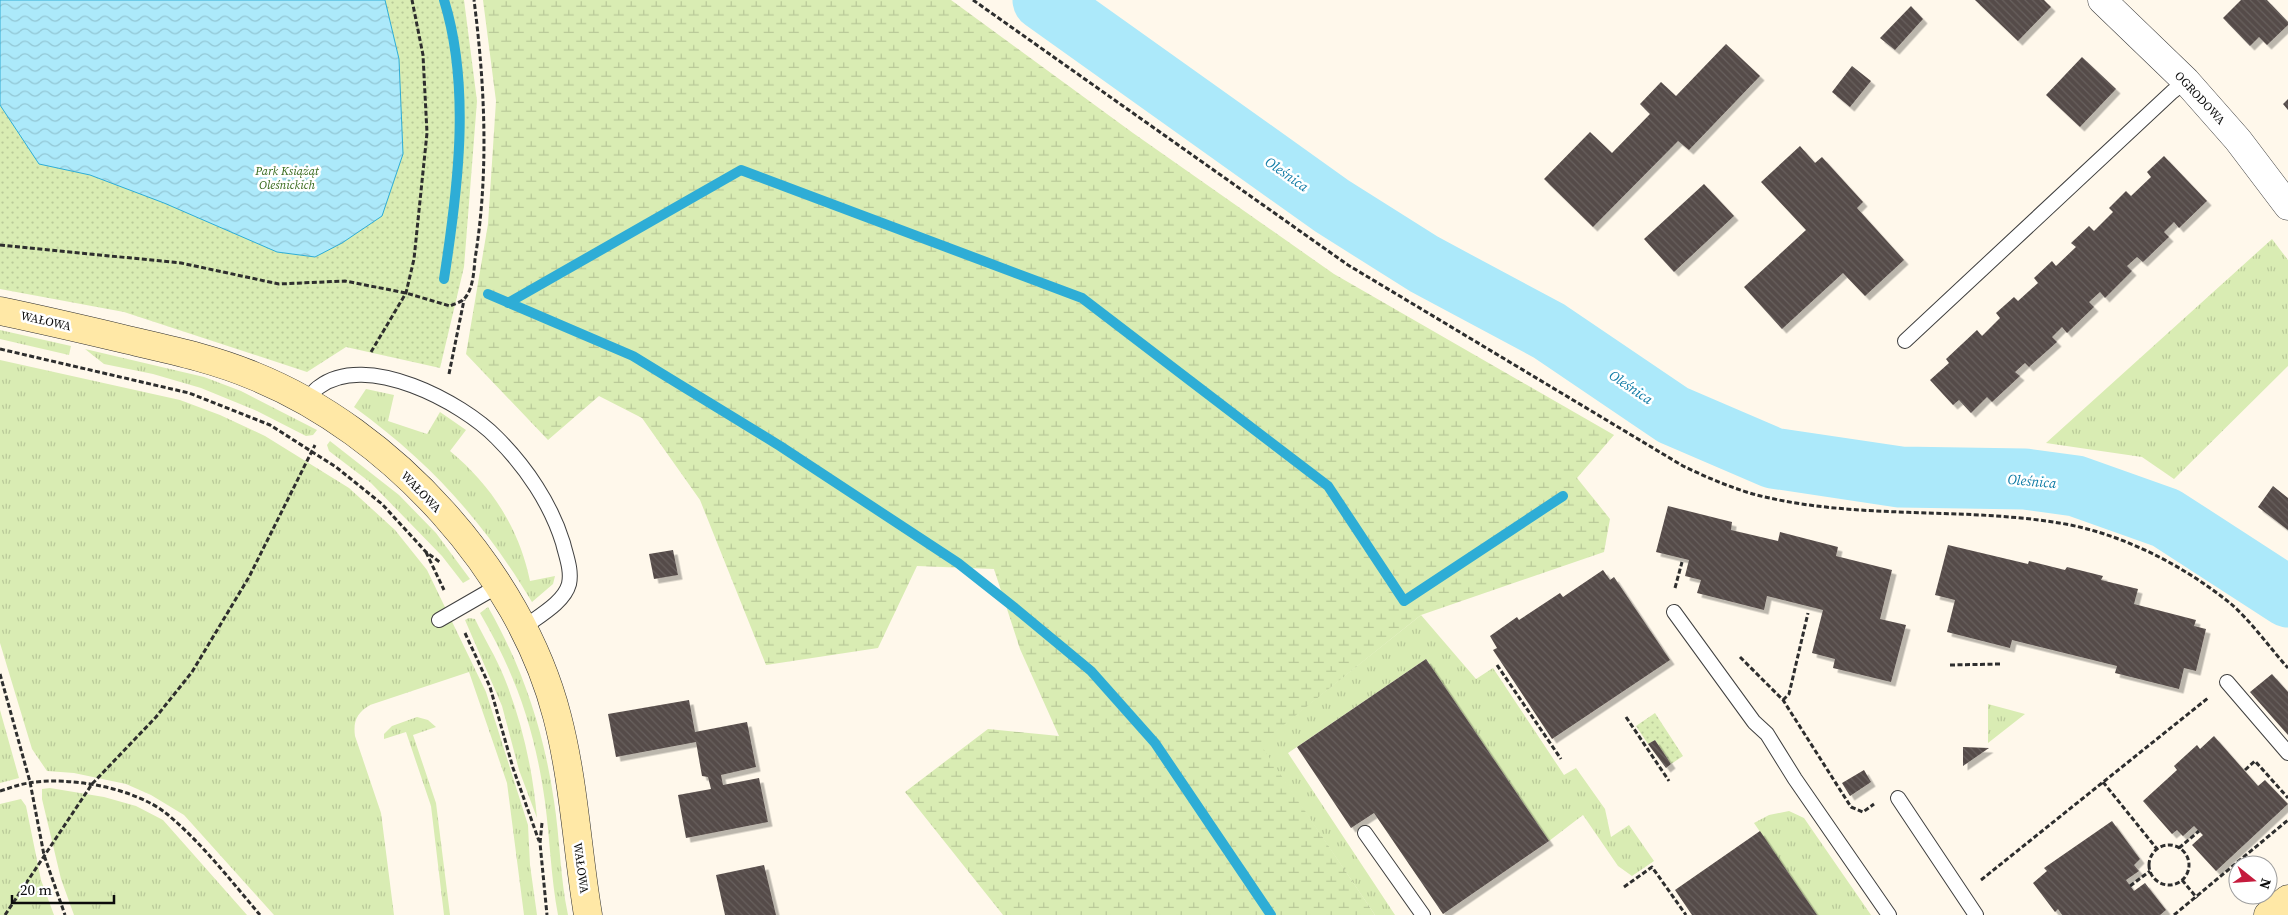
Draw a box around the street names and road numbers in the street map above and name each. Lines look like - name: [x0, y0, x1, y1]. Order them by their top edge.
- street label: OGRODOWA: [2171, 68, 2229, 128]
- street label: WAŁOWA: [19, 307, 73, 335]
- street label: WAŁOWA: [397, 468, 445, 516]
- street label: WAŁOWA: [570, 841, 592, 895]

